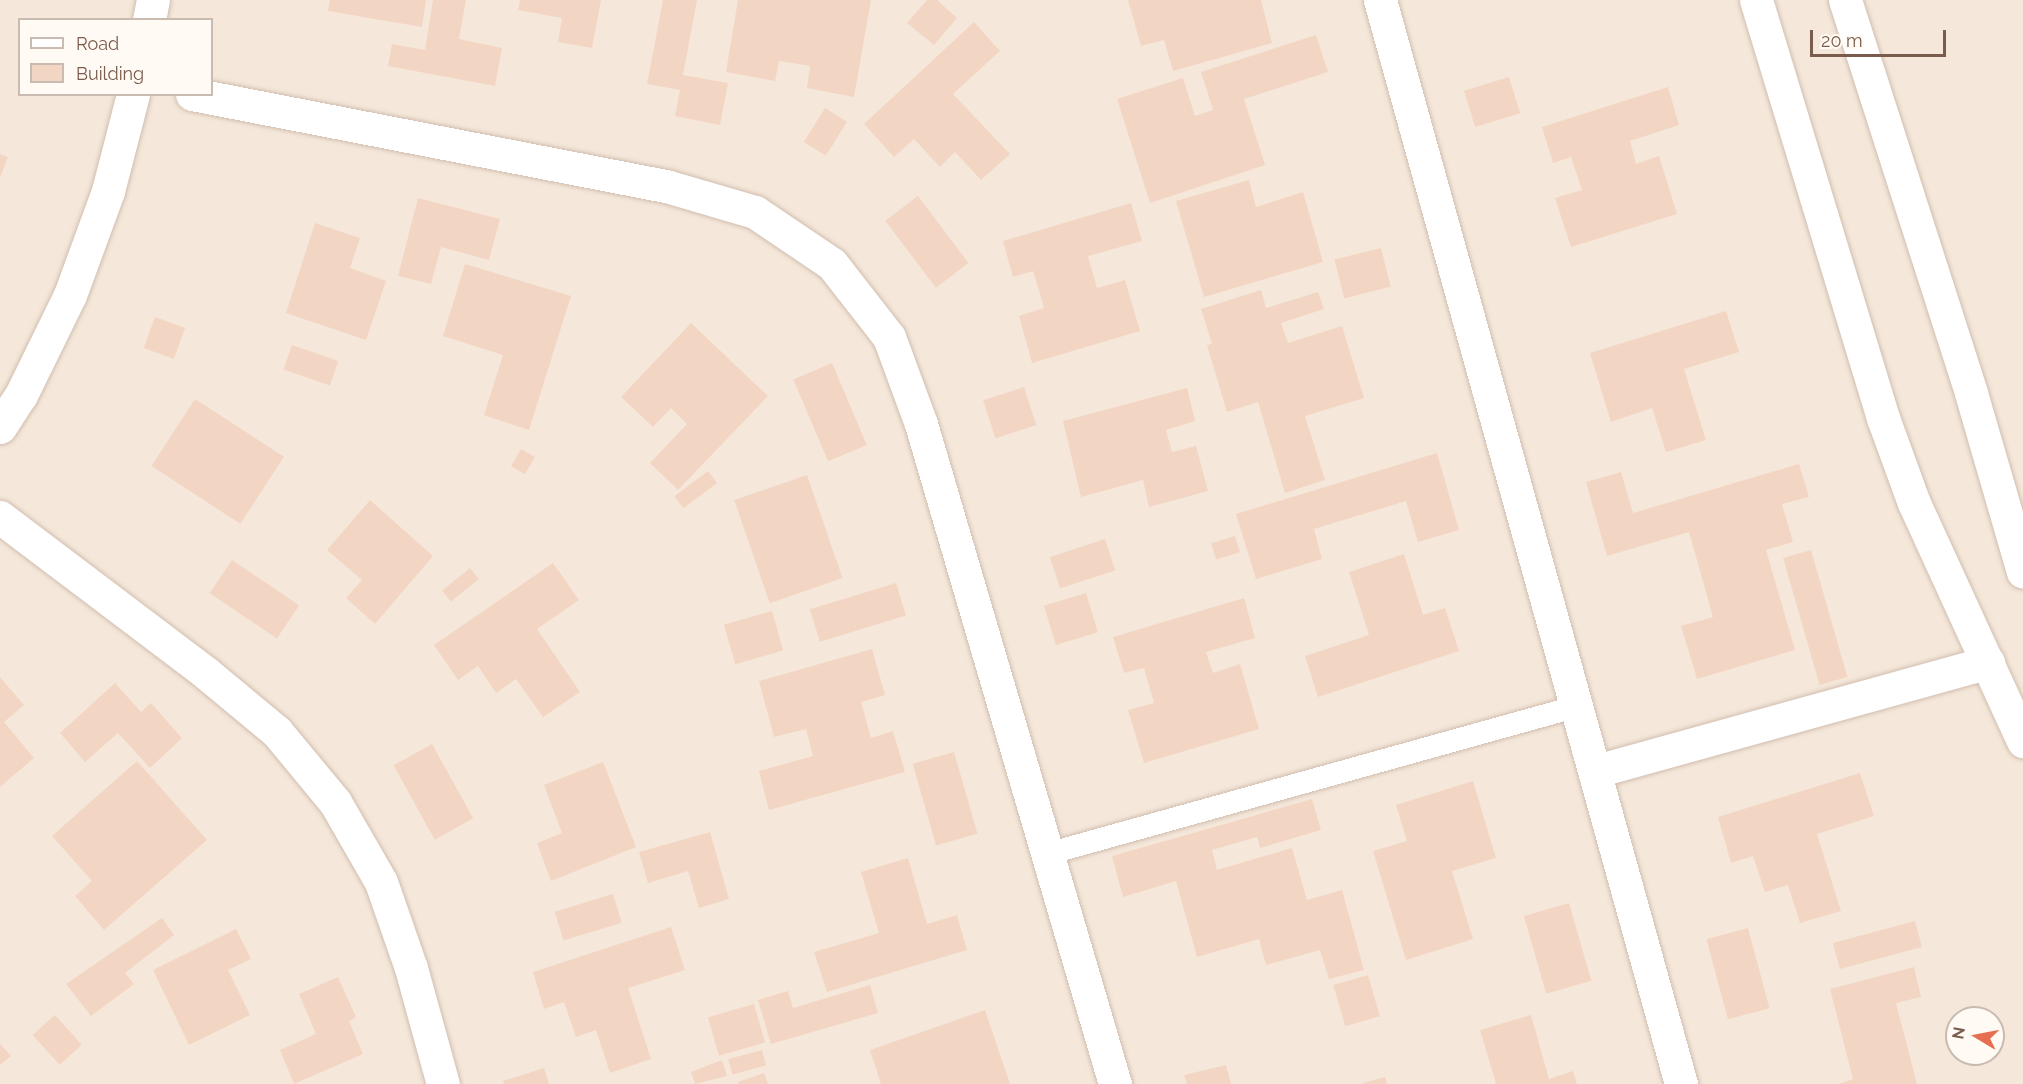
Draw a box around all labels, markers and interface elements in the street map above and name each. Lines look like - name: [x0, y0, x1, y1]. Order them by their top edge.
- legend: [18, 18, 213, 96]
- scale bar: [1813, 18, 1950, 56]
- text: 20 m: [1821, 30, 1863, 51]
- text: Road: [76, 33, 119, 54]
- text: Building: [76, 63, 144, 84]
- north arrow: [1945, 1006, 2005, 1066]
- text: N: [1948, 1025, 1969, 1041]

